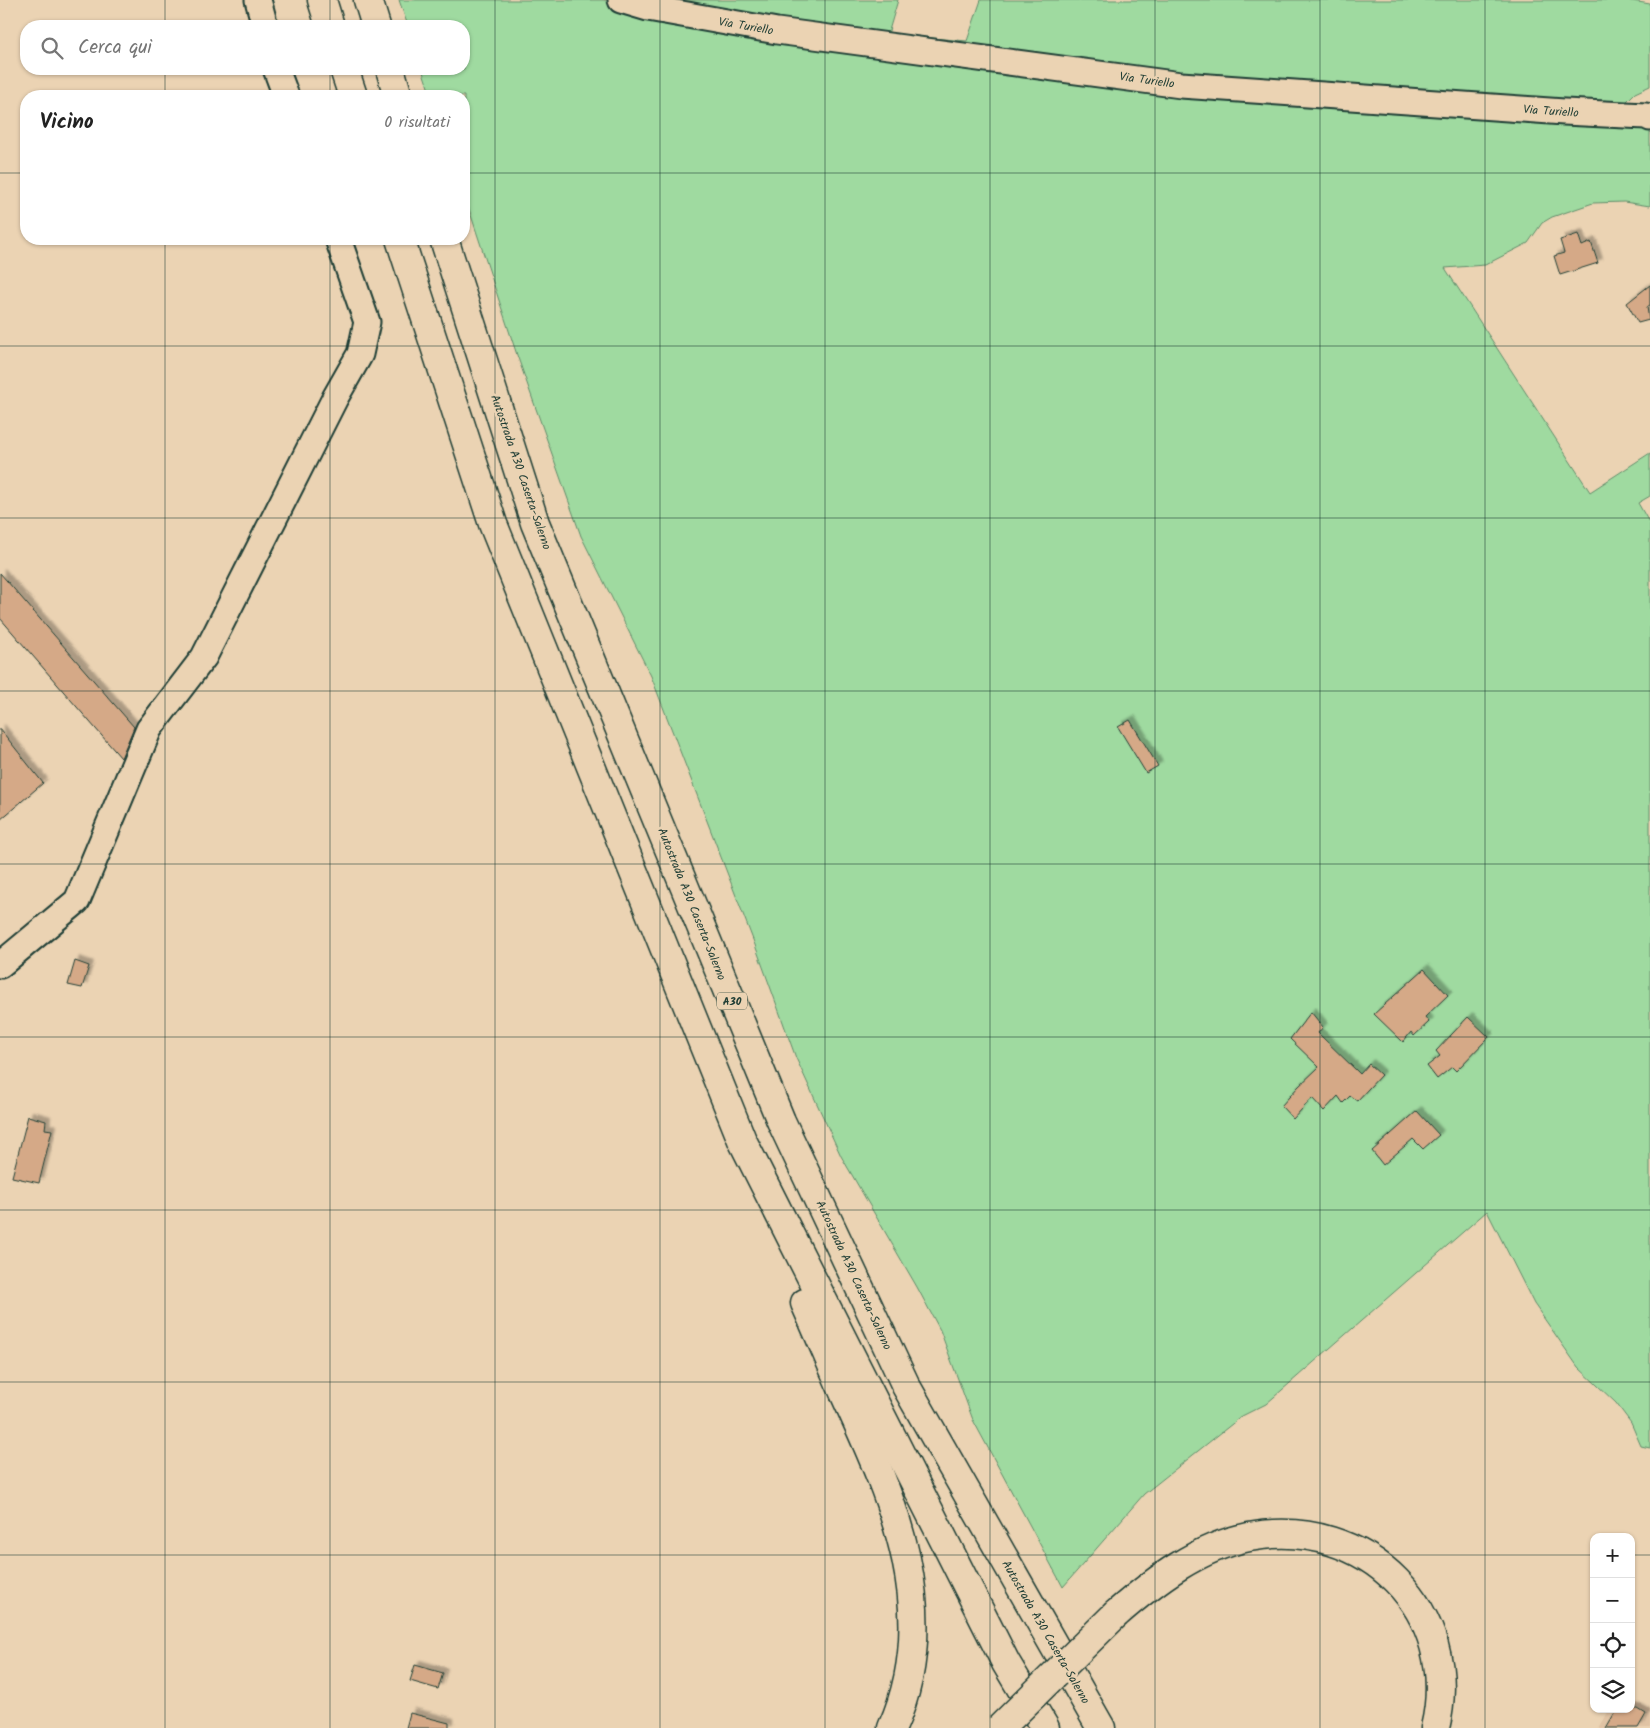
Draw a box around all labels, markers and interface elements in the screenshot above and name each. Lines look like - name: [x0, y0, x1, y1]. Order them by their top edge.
- street label: Via Turiello: [717, 12, 775, 41]
- search box: [20, 20, 470, 75]
- text: Cerca qui: [78, 33, 152, 63]
- icon: search: [38, 34, 66, 62]
- street label: Via Turiello: [1118, 67, 1176, 94]
- street label: Via Turiello: [1523, 100, 1579, 123]
- text: Vicino: [40, 106, 94, 139]
- text: 0 risultati: [384, 110, 450, 135]
- street label: Autostrada A30 Caserta-Salerno: [485, 392, 556, 552]
- street label: Autostrada A30 Caserta-Salerno: [652, 825, 731, 983]
- road number: A30: [717, 992, 747, 1009]
- street label: Autostrada A30 Caserta-Salerno: [810, 1197, 897, 1353]
- map controls: [1590, 1533, 1635, 1713]
- button: +: [1590, 1533, 1635, 1578]
- street label: Autostrada A30 Caserta-Salerno: [997, 1557, 1095, 1708]
- button: −: [1590, 1578, 1635, 1623]
- button: locate: [1590, 1623, 1635, 1668]
- button: layers: [1590, 1668, 1635, 1713]

